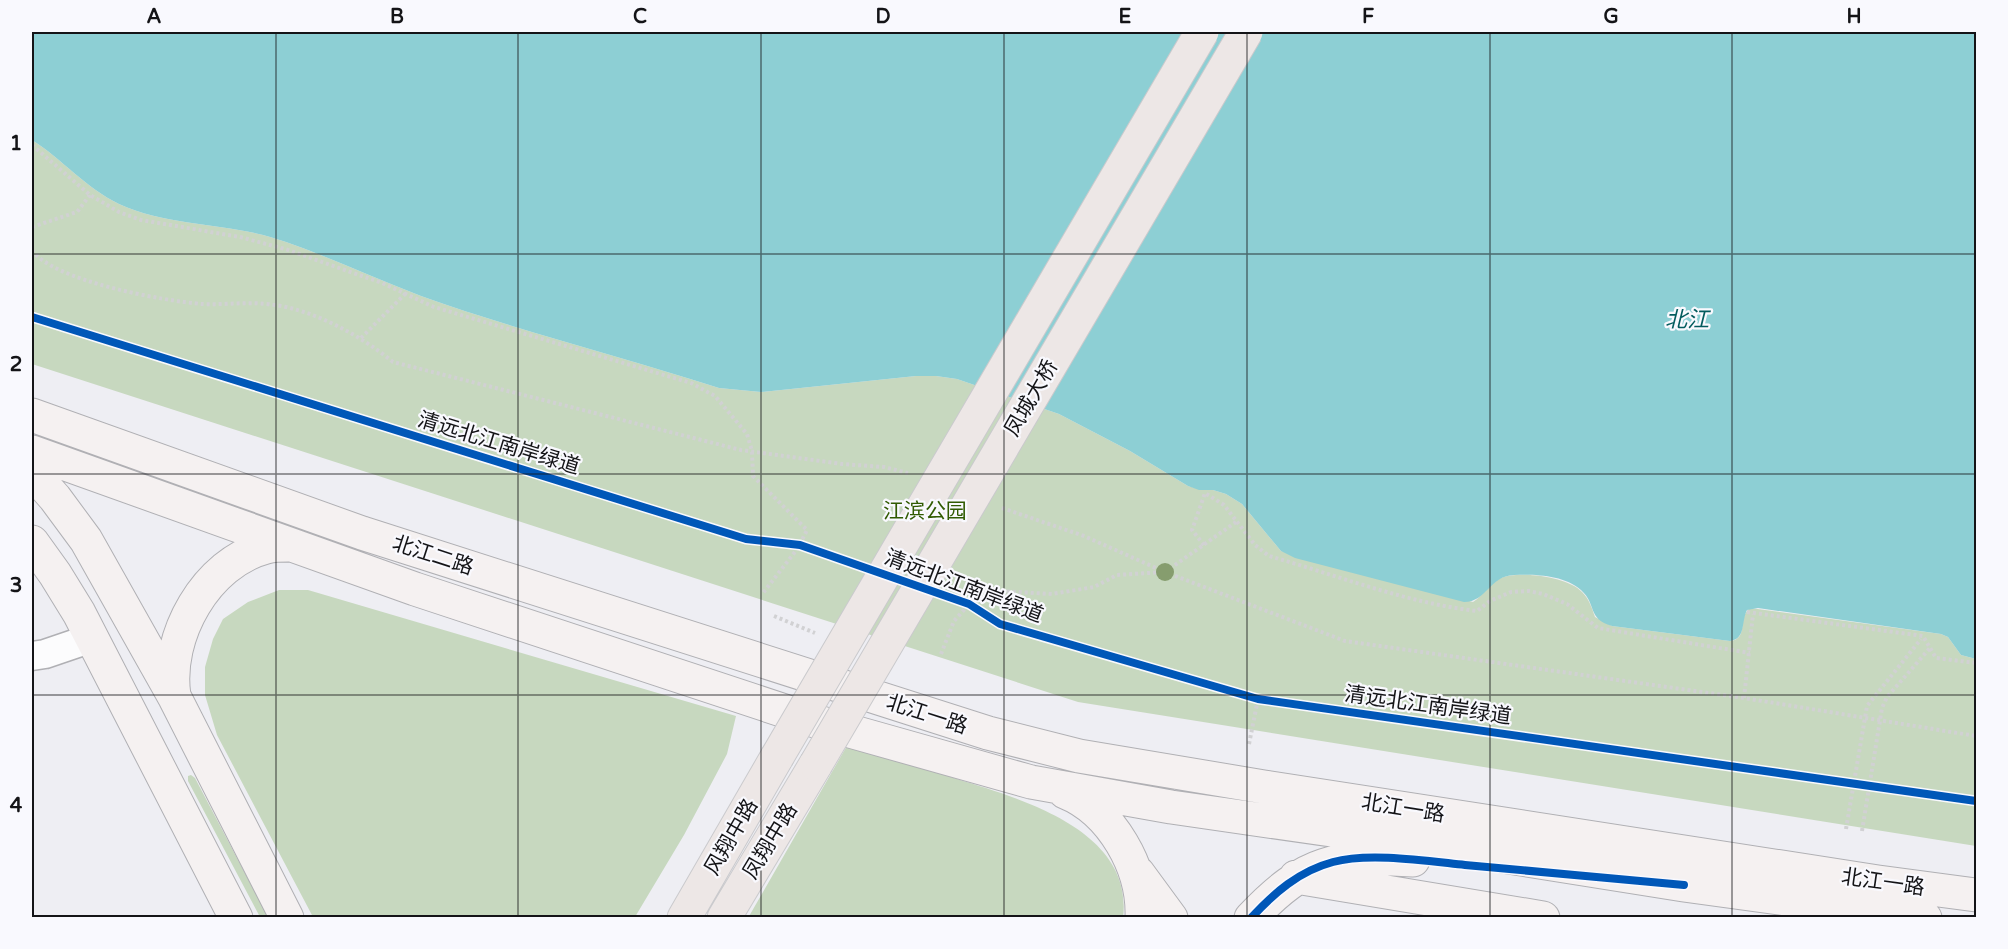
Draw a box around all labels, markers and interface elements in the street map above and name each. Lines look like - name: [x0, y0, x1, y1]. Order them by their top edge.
- text: A: [147, 5, 162, 29]
- text: B: [390, 5, 404, 29]
- text: C: [633, 5, 647, 29]
- text: D: [875, 5, 891, 29]
- text: E: [1119, 5, 1132, 29]
- text: F: [1362, 5, 1374, 29]
- text: G: [1603, 5, 1619, 29]
- text: H: [1846, 5, 1862, 29]
- text: 1: [10, 132, 22, 156]
- water label: 北江: [1665, 307, 1711, 333]
- text: 2: [10, 353, 22, 377]
- street label: 凤城大桥: [1000, 356, 1063, 441]
- street label: 清远北江南岸绿道: [415, 407, 583, 480]
- park label: 江滨公园: [883, 499, 967, 524]
- street label: 北江二路: [389, 531, 477, 580]
- street label: 清远北江南岸绿道: [881, 545, 1047, 628]
- text: 3: [10, 574, 22, 598]
- street label: 清远北江南岸绿道: [1343, 681, 1513, 730]
- street label: 北江一路: [883, 690, 971, 739]
- street label: 北江一路: [1359, 790, 1446, 827]
- text: 4: [10, 794, 23, 818]
- street label: 风翔中路: [700, 795, 763, 880]
- street label: 凤翔中路: [738, 799, 803, 884]
- street label: 北江一路: [1840, 864, 1926, 901]

